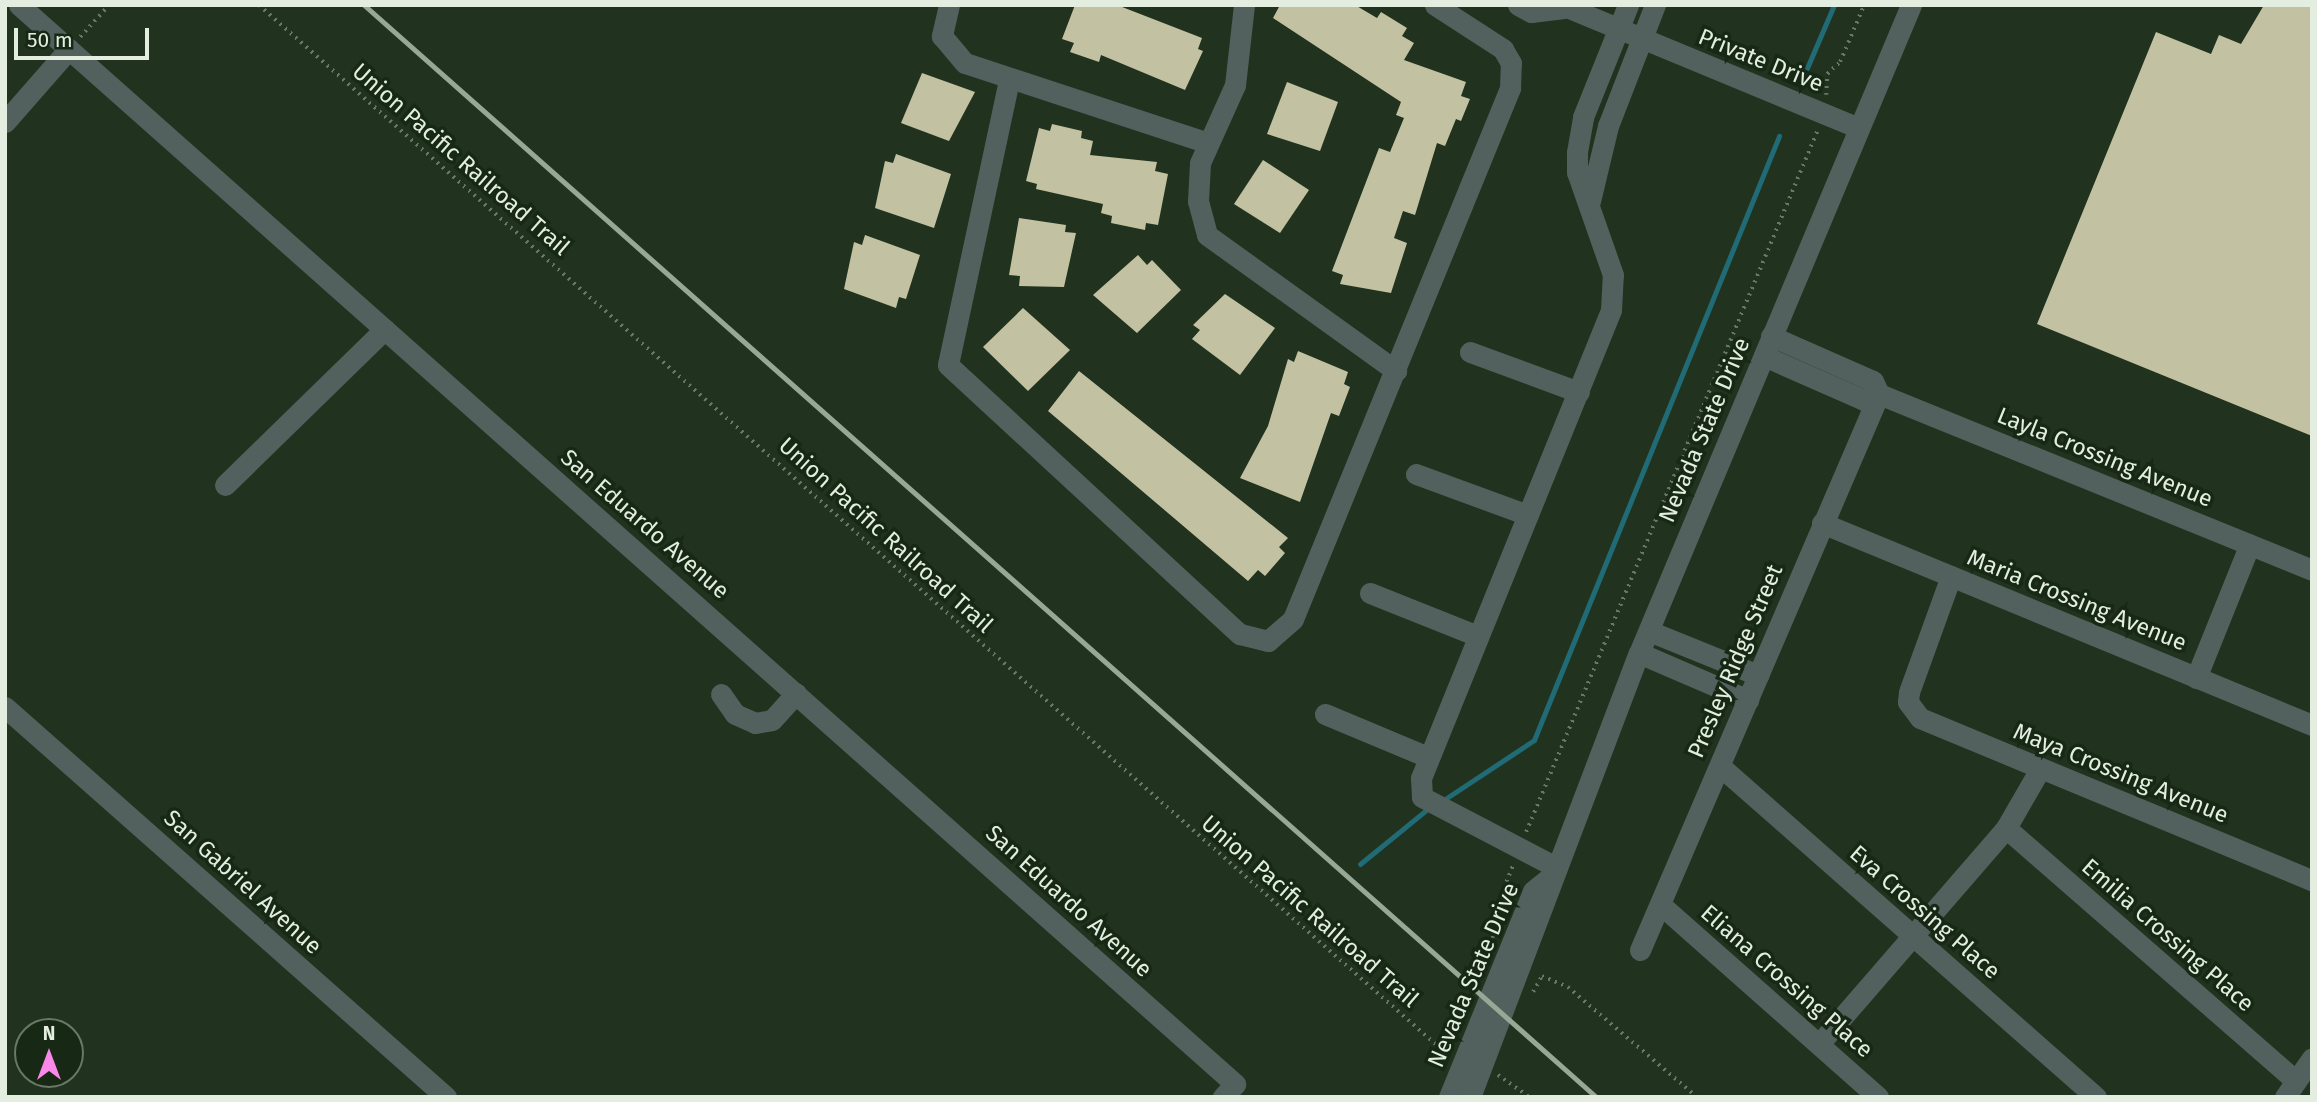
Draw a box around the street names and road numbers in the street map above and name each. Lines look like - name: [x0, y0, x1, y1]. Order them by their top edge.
- street label: Private Drive: [1695, 22, 1827, 98]
- street label: Union Pacific Railroad Trail: [347, 57, 575, 261]
- street label: Nevada State Drive: [1653, 334, 1755, 526]
- street label: Layla Crossing Avenue: [1993, 401, 2217, 513]
- street label: Union Pacific Railroad Trail: [773, 431, 999, 639]
- street label: San Eduardo Avenue: [555, 443, 735, 605]
- street label: Maria Crossing Avenue: [1963, 543, 2191, 657]
- street label: Presley Ridge Street: [1682, 560, 1788, 762]
- street label: Maya Crossing Avenue: [2009, 717, 2233, 829]
- street label: San Gabriel Avenue: [159, 804, 327, 960]
- street label: Union Pacific Railroad Trail: [1196, 809, 1424, 1013]
- street label: San Eduardo Avenue: [980, 819, 1158, 983]
- street label: Eva Crossing Place: [1844, 839, 2006, 985]
- street label: Emilia Crossing Place: [2076, 853, 2260, 1017]
- street label: Nevada State Drive: [1422, 879, 1524, 1071]
- street label: Eliana Crossing Place: [1695, 899, 1879, 1063]

